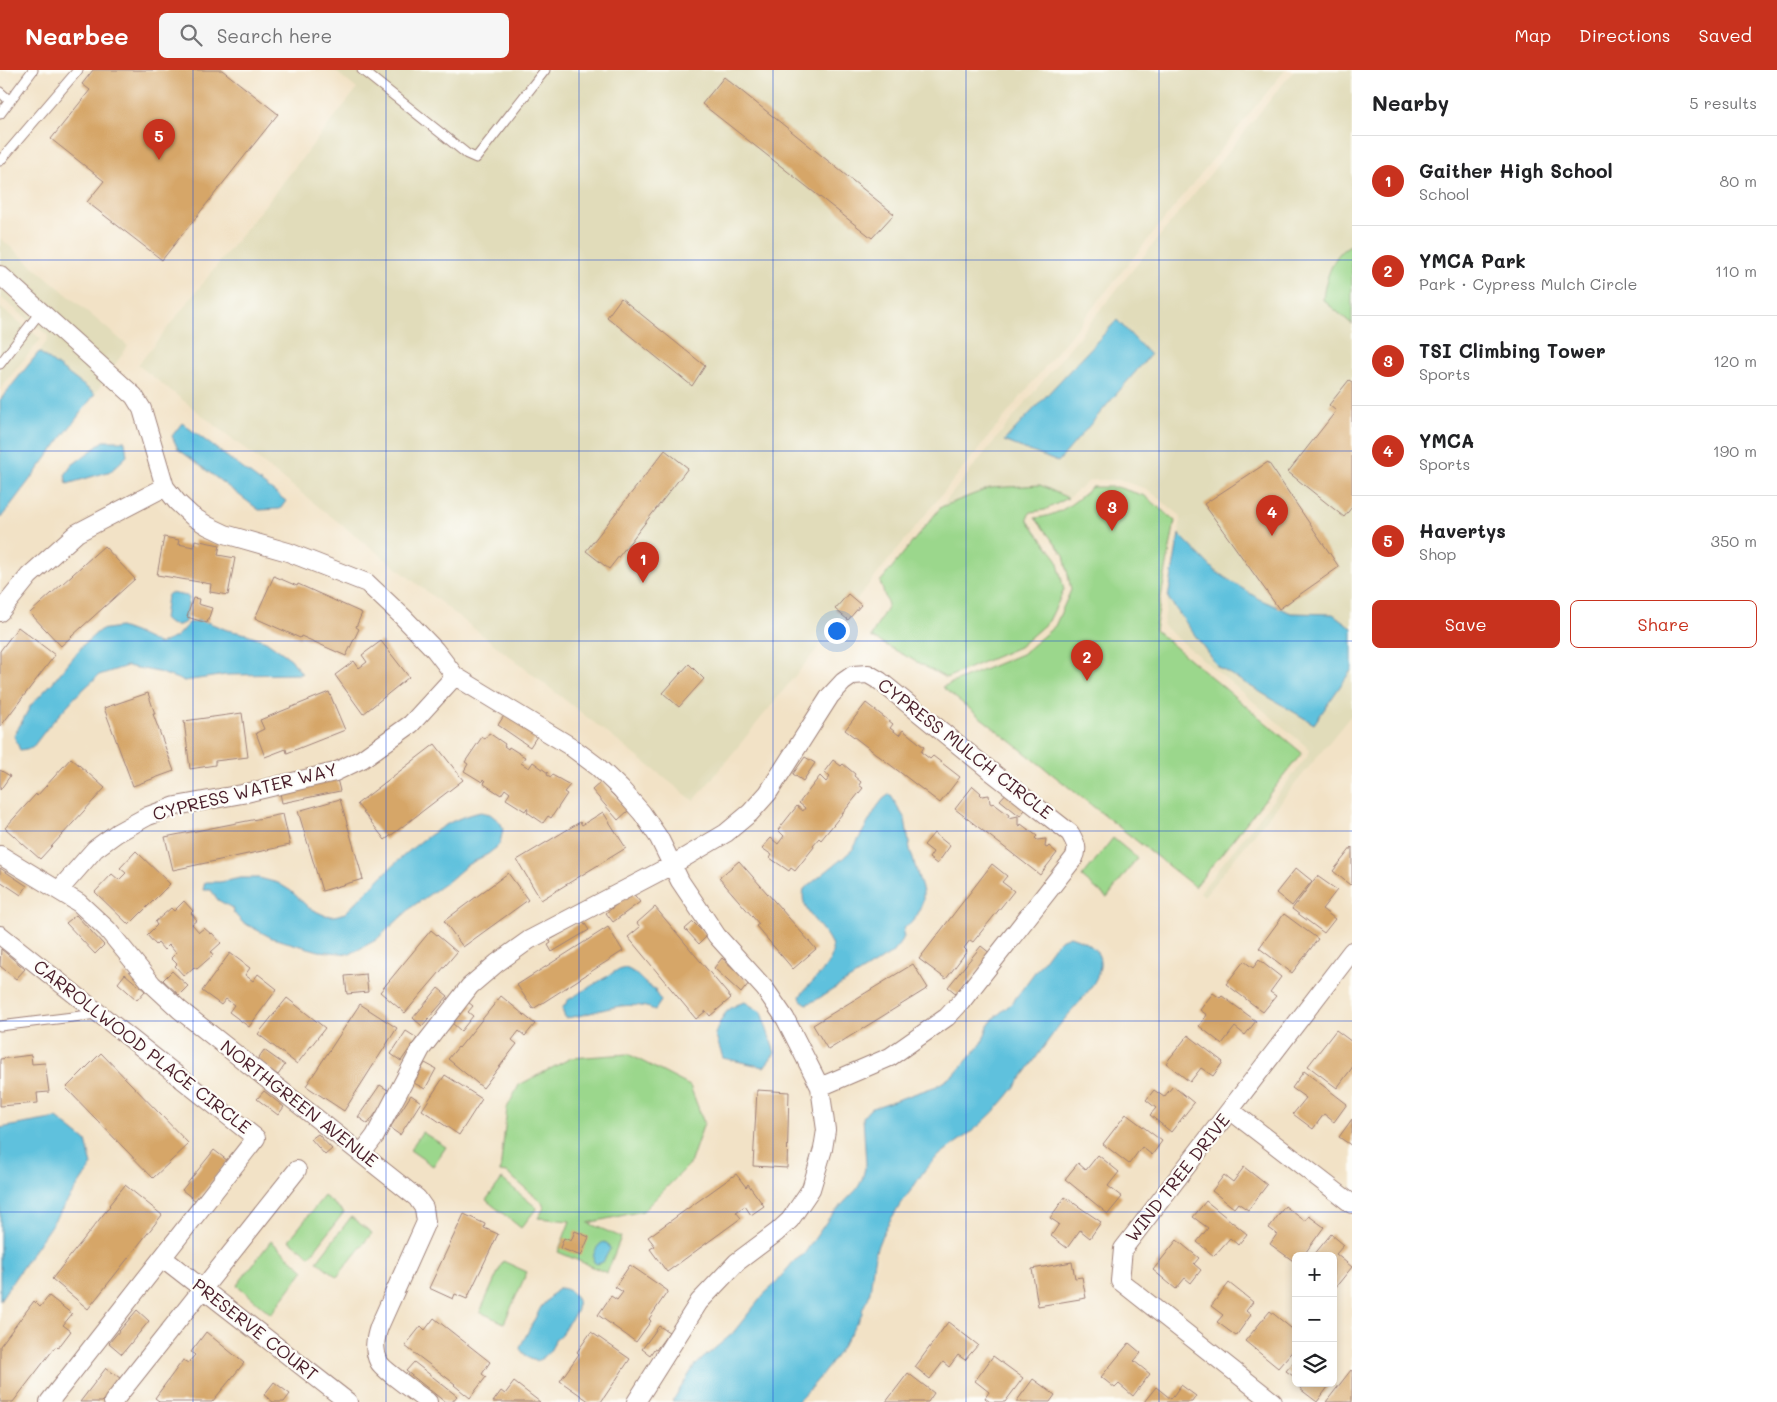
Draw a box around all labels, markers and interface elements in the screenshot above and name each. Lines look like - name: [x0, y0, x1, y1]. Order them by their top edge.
- search box: [159, 13, 509, 58]
- text: Nearbee: [25, 20, 129, 51]
- icon: search: [177, 21, 205, 49]
- text: Search here: [217, 23, 332, 48]
- text: Map: [1514, 23, 1551, 47]
- text: Directions: [1579, 23, 1671, 47]
- text: Saved: [1699, 23, 1752, 47]
- text: Nearby: [1372, 89, 1449, 116]
- text: 5 results: [1689, 92, 1757, 113]
- pin: 5: [143, 119, 175, 160]
- text: Gaither High School: [1419, 158, 1613, 183]
- text: 1: [1384, 170, 1392, 191]
- text: 80 m: [1720, 170, 1757, 191]
- text: School: [1419, 183, 1469, 204]
- text: YMCA Park: [1419, 248, 1526, 273]
- text: 2: [1384, 260, 1392, 281]
- text: 110 m: [1715, 260, 1757, 281]
- text: Park · Cypress Mulch Circle: [1419, 273, 1638, 294]
- text: TSI Climbing Tower: [1419, 338, 1606, 363]
- text: 3: [1383, 350, 1393, 371]
- text: 120 m: [1713, 350, 1757, 371]
- text: Sports: [1419, 363, 1470, 384]
- text: YMCA: [1419, 428, 1474, 453]
- text: 4: [1383, 440, 1393, 461]
- text: 190 m: [1713, 440, 1757, 461]
- text: Sports: [1419, 453, 1470, 474]
- pin: 3: [1096, 490, 1128, 531]
- pin: 4: [1256, 495, 1288, 536]
- text: Havertys: [1419, 518, 1506, 543]
- text: 5: [1383, 530, 1393, 551]
- text: 350 m: [1711, 530, 1757, 551]
- pin: 1: [627, 542, 659, 583]
- text: Shop: [1419, 543, 1456, 564]
- button: Save: [1372, 600, 1560, 648]
- button: Share: [1570, 600, 1757, 648]
- your location: [824, 618, 850, 644]
- pin: 2: [1071, 640, 1103, 681]
- street label: CYPRESS MULCH CIRCLE: [873, 672, 1058, 824]
- street label: CYPRESS WATER WAY: [150, 756, 340, 826]
- street label: CARROLLWOOD PLACE CIRCLE: [29, 954, 256, 1139]
- street label: NORTHGREEN AVENUE: [216, 1034, 383, 1172]
- street label: WIND TREE DRIVE: [1120, 1108, 1235, 1247]
- map controls: [1292, 1252, 1337, 1387]
- button: +: [1292, 1252, 1337, 1297]
- street label: PRESERVE COURT: [188, 1273, 323, 1386]
- button: −: [1292, 1297, 1337, 1342]
- button: layers: [1292, 1342, 1337, 1387]

